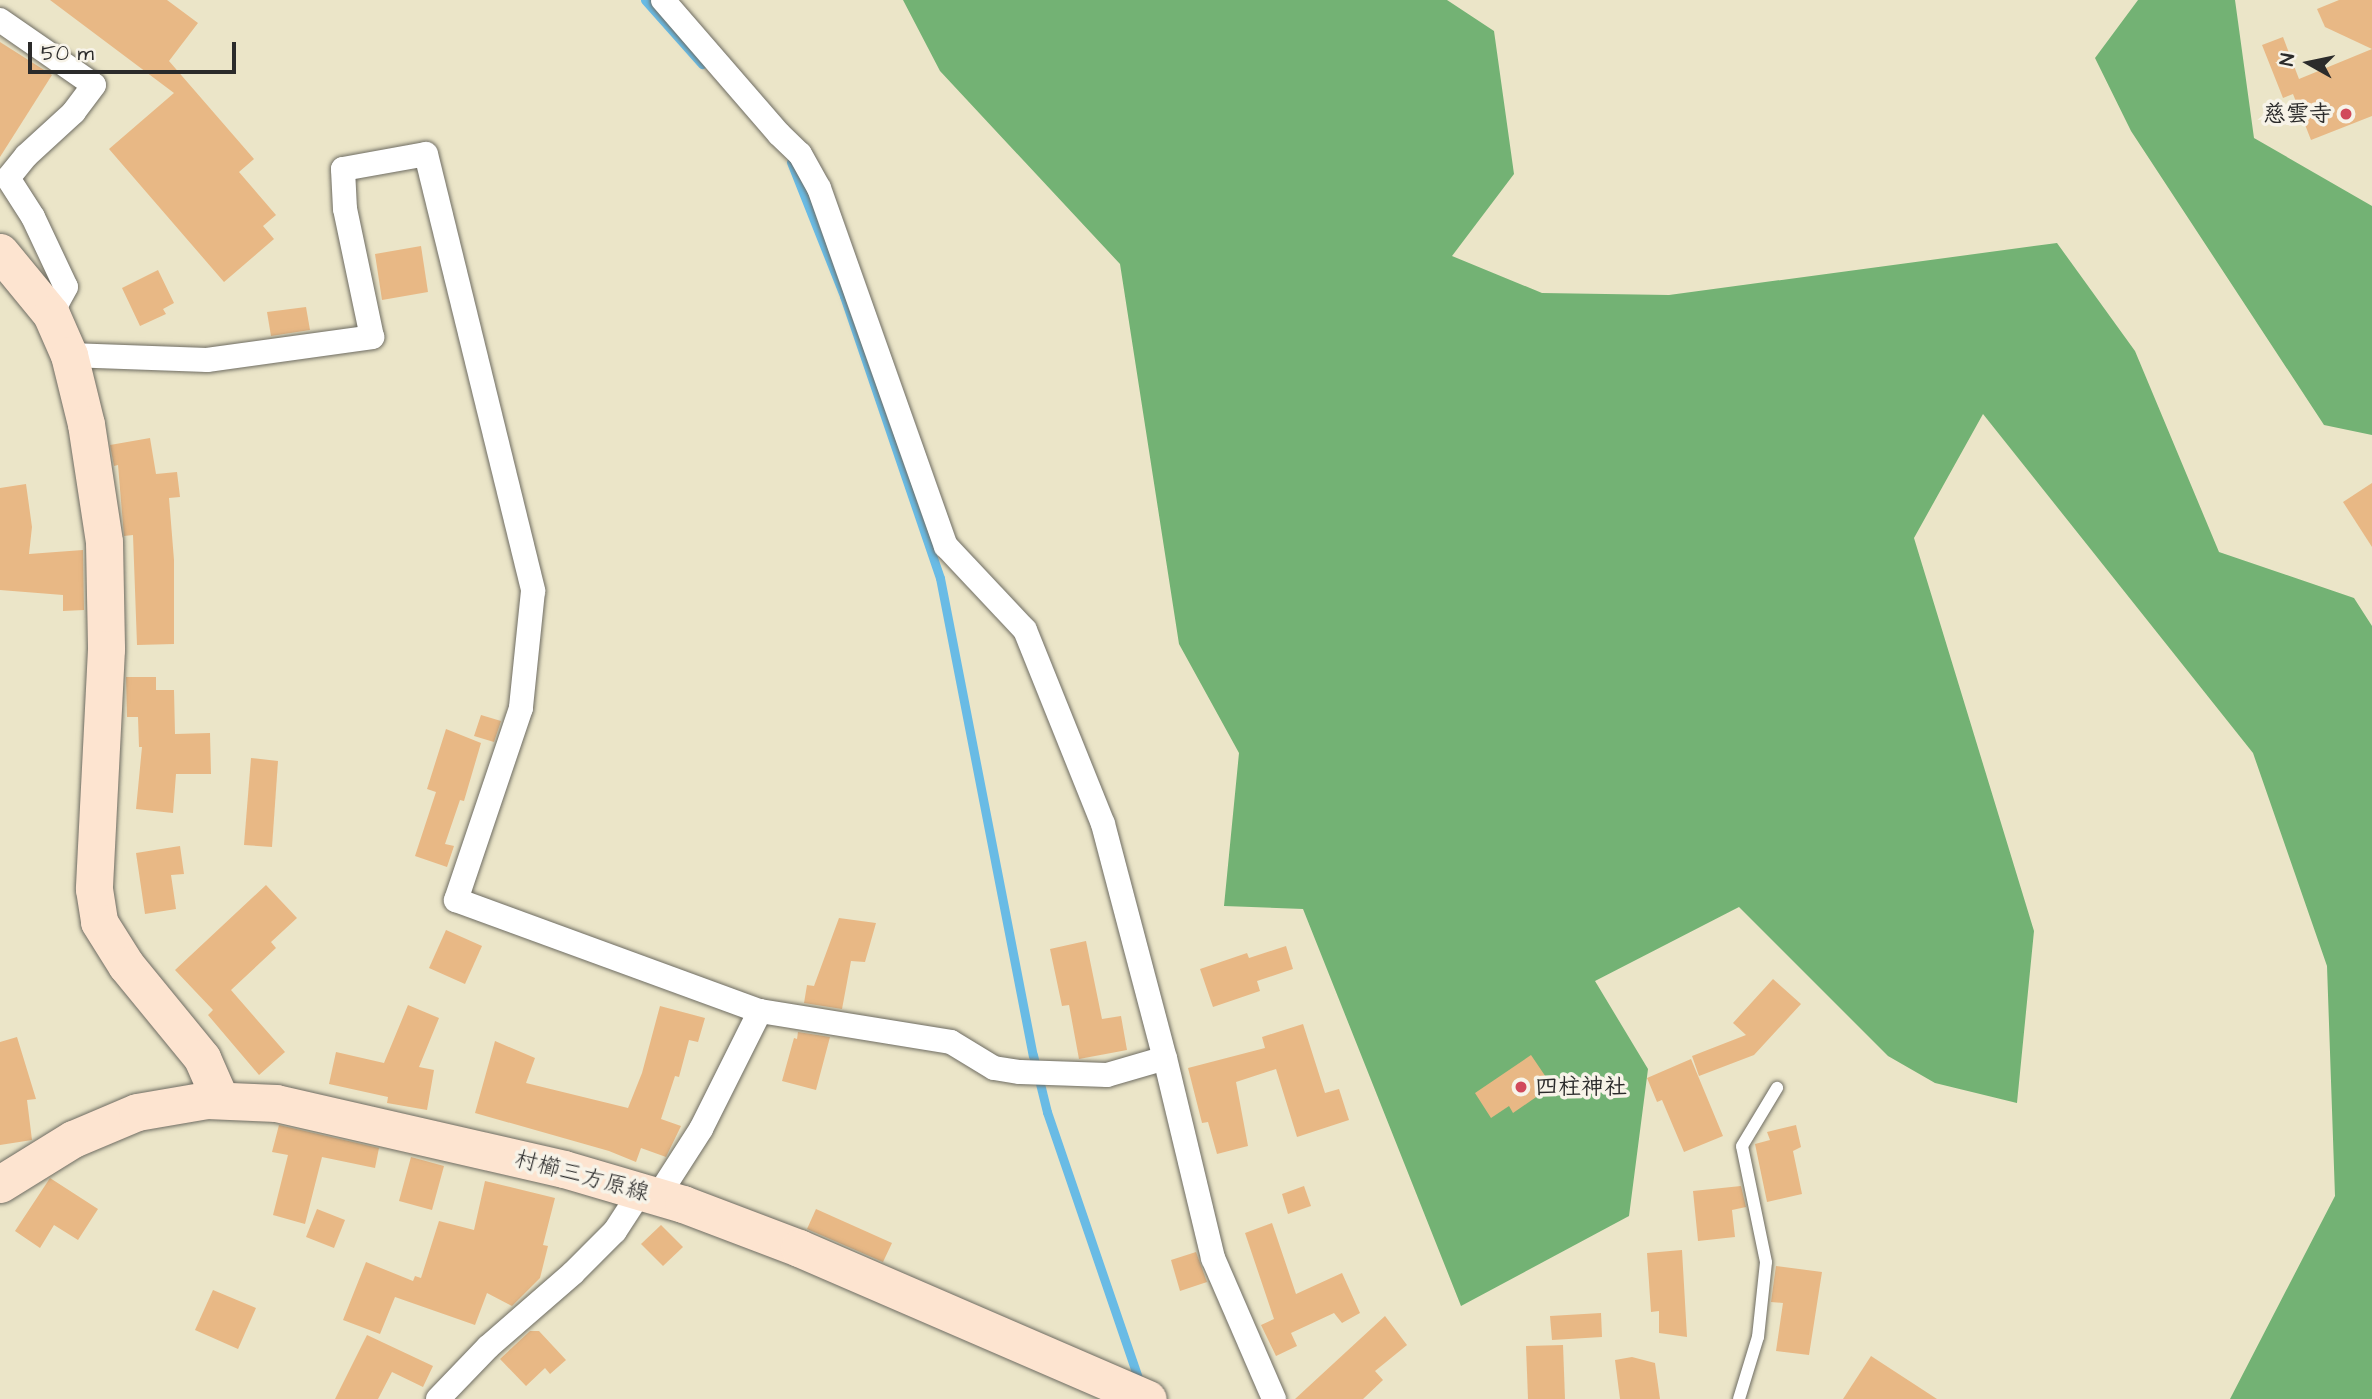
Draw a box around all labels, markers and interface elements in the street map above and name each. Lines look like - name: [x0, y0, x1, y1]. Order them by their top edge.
- scale bar: [32, 28, 240, 72]
- north arrow: [2274, 28, 2344, 98]
- text: 50 m: [41, 39, 94, 68]
- text: N: [2273, 52, 2302, 68]
- place label: 慈雲寺: [2263, 100, 2332, 128]
- marker: 慈雲寺: [2338, 106, 2354, 122]
- place label: 四柱神社: [1535, 1073, 1627, 1101]
- marker: 四柱神社: [1513, 1079, 1529, 1095]
- street label: 村櫛三方原線: [512, 1145, 652, 1207]

